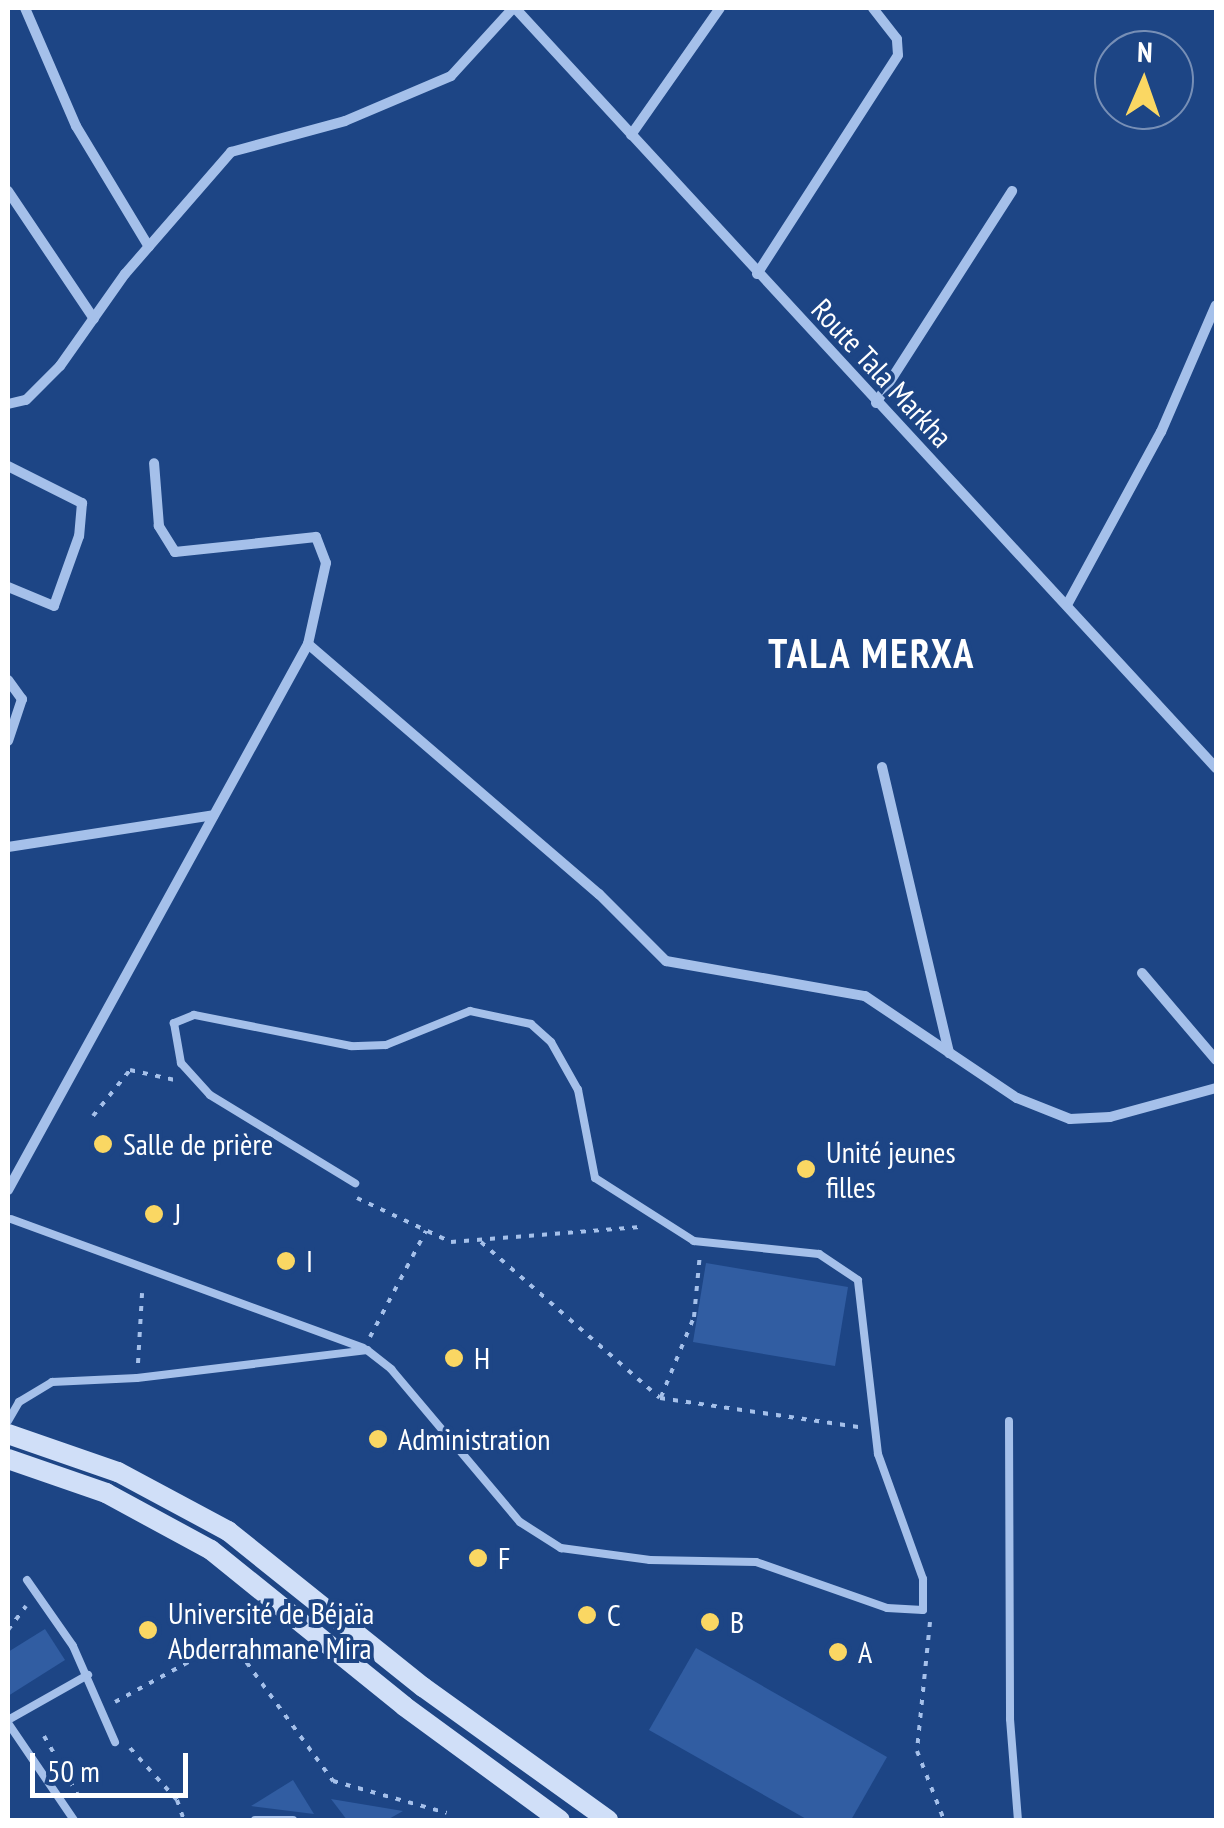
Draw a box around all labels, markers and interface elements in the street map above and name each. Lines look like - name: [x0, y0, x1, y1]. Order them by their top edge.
- north arrow: [1094, 30, 1194, 130]
- text: N: [1137, 33, 1153, 70]
- street label: Route Tala Markha: [804, 291, 960, 455]
- district label: TALA MERXA: [767, 629, 977, 677]
- place label: Salle de prière: [123, 1126, 273, 1162]
- marker: Salle de prière: [92, 1133, 114, 1155]
- place label: Unité jeunes filles: [826, 1134, 956, 1204]
- marker: Unité jeunes filles: [795, 1158, 817, 1180]
- place label: J: [174, 1196, 181, 1232]
- marker: J: [143, 1203, 165, 1225]
- place label: I: [306, 1243, 313, 1279]
- marker: I: [275, 1250, 297, 1272]
- place label: H: [474, 1340, 490, 1376]
- marker: H: [443, 1347, 465, 1369]
- place label: Administration: [398, 1421, 550, 1457]
- marker: Administration: [367, 1428, 389, 1450]
- place label: F: [498, 1540, 510, 1576]
- marker: F: [467, 1547, 489, 1569]
- place label: Université de Béjaïa Abderrahmane Mira: [168, 1595, 374, 1666]
- place label: C: [607, 1597, 621, 1633]
- marker: C: [576, 1604, 598, 1626]
- place label: B: [730, 1604, 744, 1640]
- marker: B: [699, 1611, 721, 1633]
- marker: Université de Béjaïa Abderrahmane Mira: [137, 1619, 159, 1641]
- place label: A: [858, 1634, 872, 1670]
- marker: A: [827, 1641, 849, 1663]
- scale bar: [35, 1733, 192, 1795]
- text: 50 m: [47, 1751, 100, 1790]

